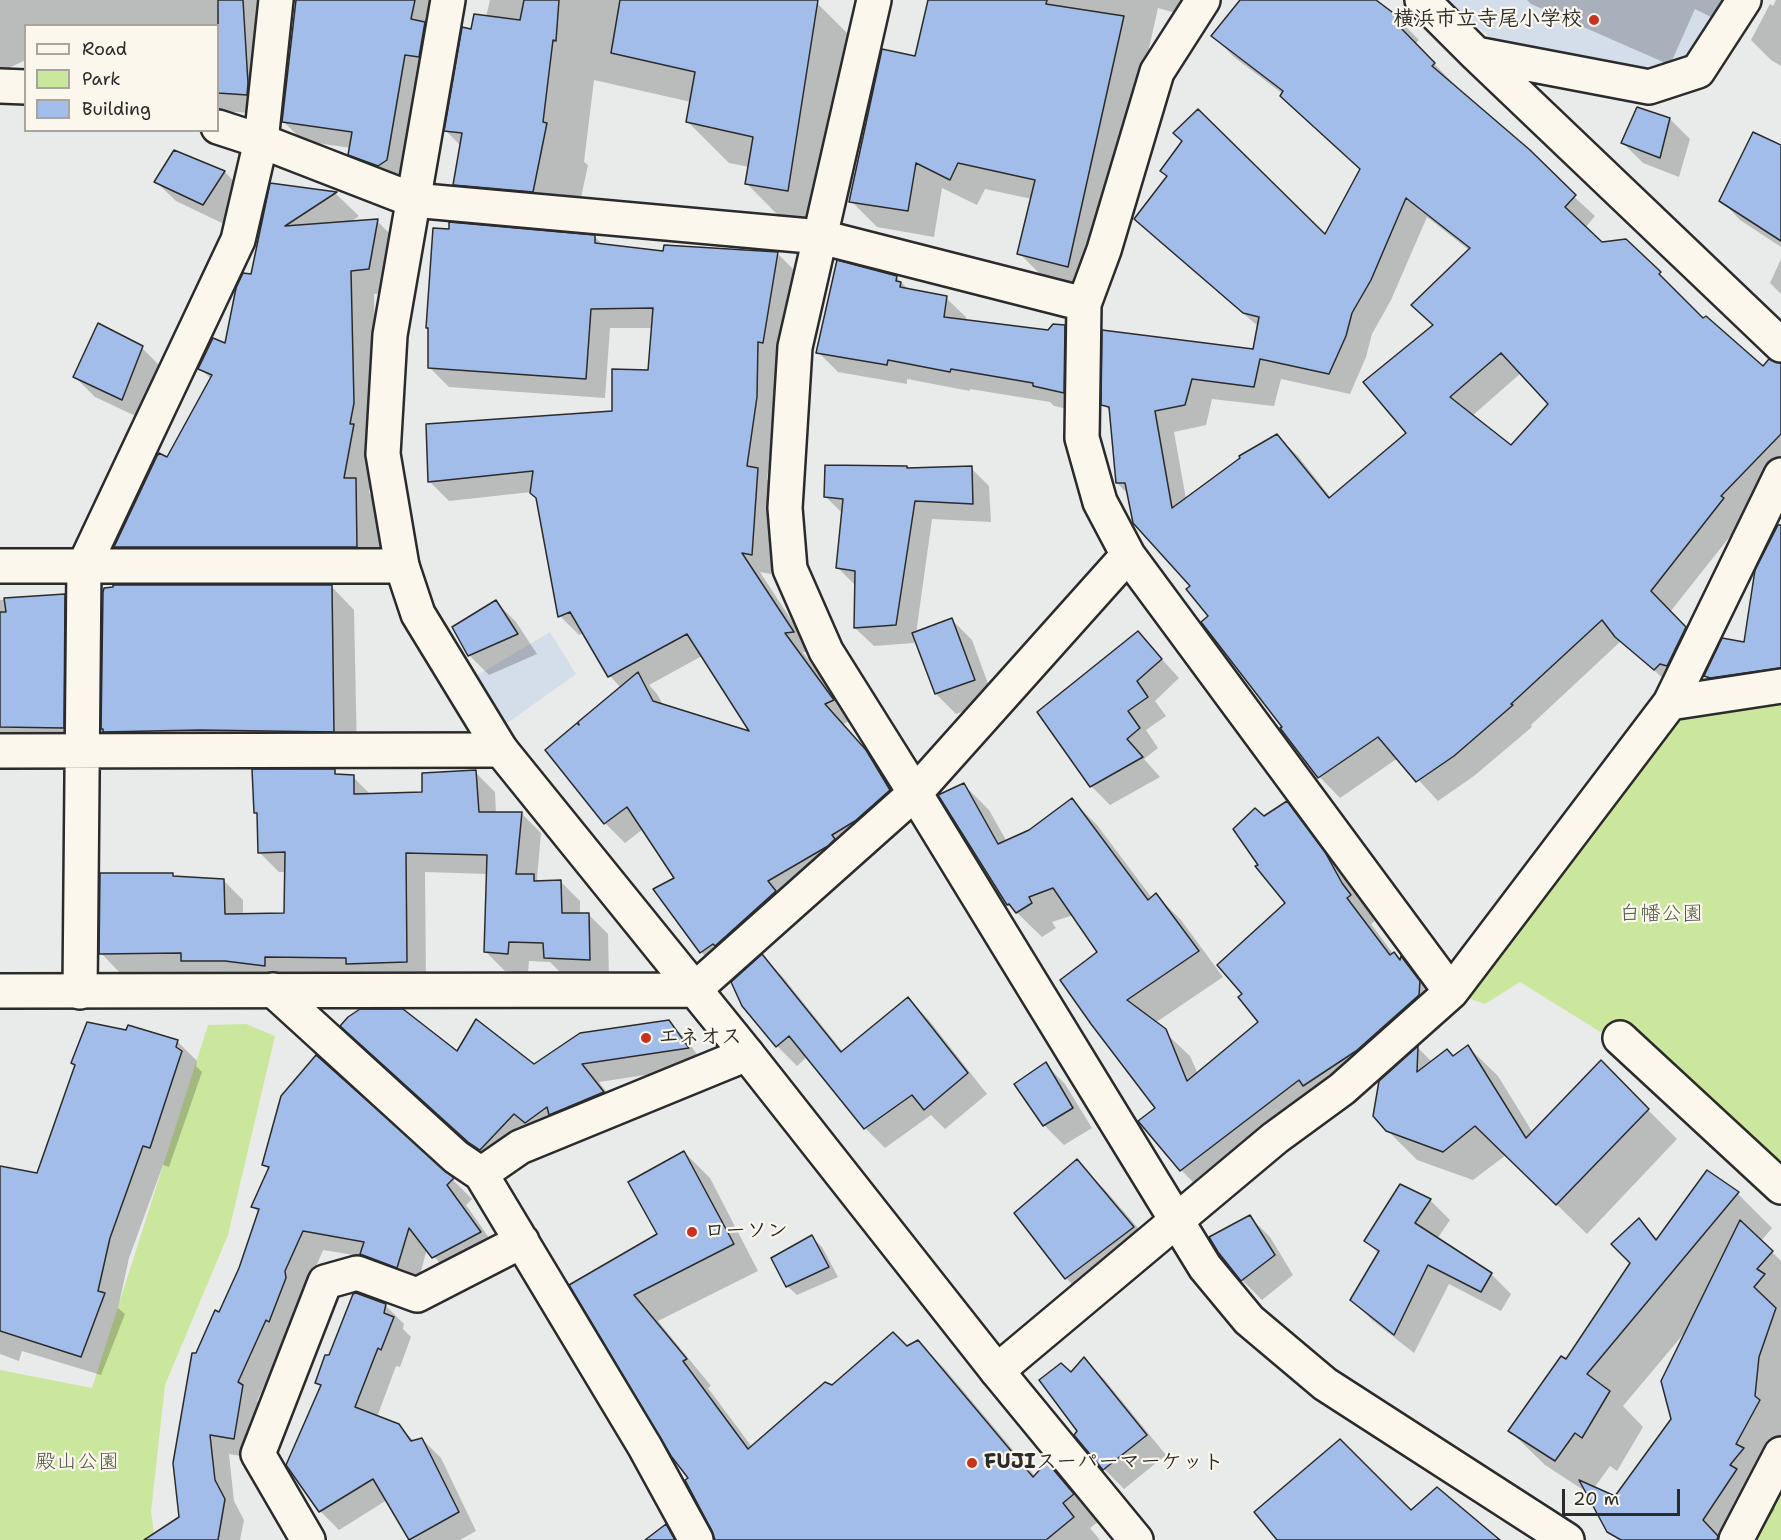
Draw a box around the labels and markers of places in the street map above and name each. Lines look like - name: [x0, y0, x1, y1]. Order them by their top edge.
- place label: 横浜市立寺尾小学校: [1393, 7, 1582, 33]
- marker: 横浜市立寺尾小学校: [1587, 13, 1601, 27]
- place label: エネオス: [658, 1025, 742, 1051]
- marker: エネオス: [639, 1031, 653, 1045]
- place label: ローソン: [704, 1219, 788, 1245]
- marker: ローソン: [685, 1225, 699, 1239]
- place label: FUJIスーパーマーケット: [984, 1450, 1224, 1476]
- marker: FUJIスーパーマーケット: [965, 1456, 979, 1470]

